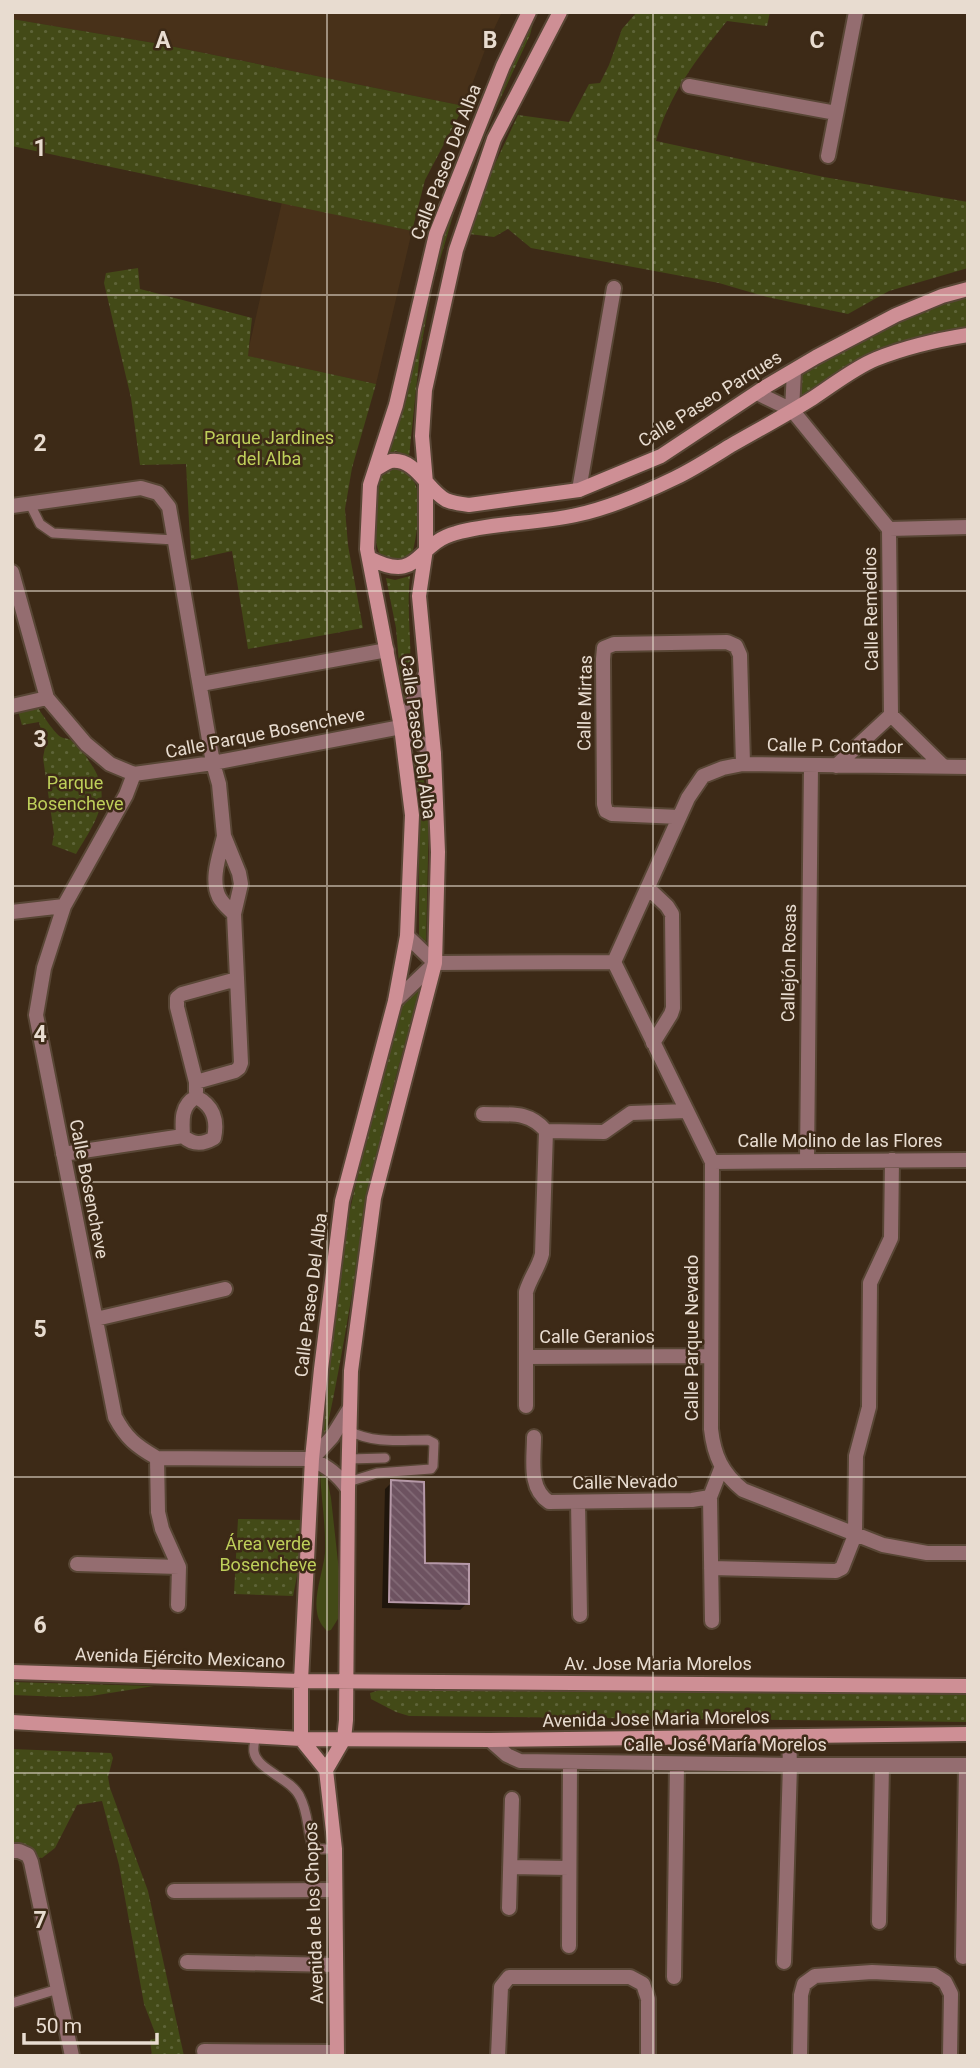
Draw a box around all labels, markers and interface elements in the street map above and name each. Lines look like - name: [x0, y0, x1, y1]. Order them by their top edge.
- text: A: [155, 27, 171, 54]
- text: B: [483, 27, 497, 54]
- text: C: [809, 27, 825, 54]
- street label: Calle Paseo Del Alba: [406, 81, 485, 243]
- text: 1: [33, 135, 47, 162]
- street label: Calle Paseo Parques: [634, 346, 785, 451]
- park label: Parque Jardines del Alba: [204, 427, 334, 469]
- text: 2: [33, 430, 47, 457]
- street label: Calle Remedios: [859, 547, 882, 671]
- street label: Calle Paseo Del Alba: [397, 654, 440, 820]
- street label: Calle Mirtas: [573, 655, 596, 751]
- street label: Calle Parque Bosencheve: [163, 703, 366, 762]
- text: 3: [33, 726, 47, 753]
- street label: Calle P. Contador: [767, 734, 903, 757]
- park label: Parque Bosencheve: [26, 772, 124, 814]
- street label: Callejón Rosas: [777, 904, 800, 1022]
- text: 4: [33, 1021, 47, 1048]
- street label: Calle Bosencheve: [66, 1117, 113, 1260]
- street label: Calle Molino de las Flores: [737, 1130, 943, 1151]
- street label: Calle Paseo Del Alba: [290, 1212, 331, 1378]
- street label: Calle Parque Nevado: [681, 1255, 702, 1421]
- text: 5: [33, 1316, 47, 1343]
- street label: Calle Geranios: [539, 1326, 655, 1347]
- street label: Calle Nevado: [572, 1470, 678, 1493]
- park label: Área verde Bosencheve: [219, 1533, 317, 1575]
- text: 6: [33, 1612, 47, 1639]
- street label: Avenida Ejército Mexicano: [75, 1643, 286, 1672]
- street label: Av. Jose Maria Morelos: [564, 1653, 752, 1674]
- street label: Avenida Jose Maria Morelos: [542, 1706, 770, 1731]
- street label: Calle José María Morelos: [623, 1734, 827, 1755]
- street label: Avenida de los Chopos: [300, 1822, 327, 2004]
- text: 7: [33, 1907, 47, 1934]
- scale bar: [24, 2002, 158, 2046]
- text: 50 m: [35, 2014, 82, 2038]

